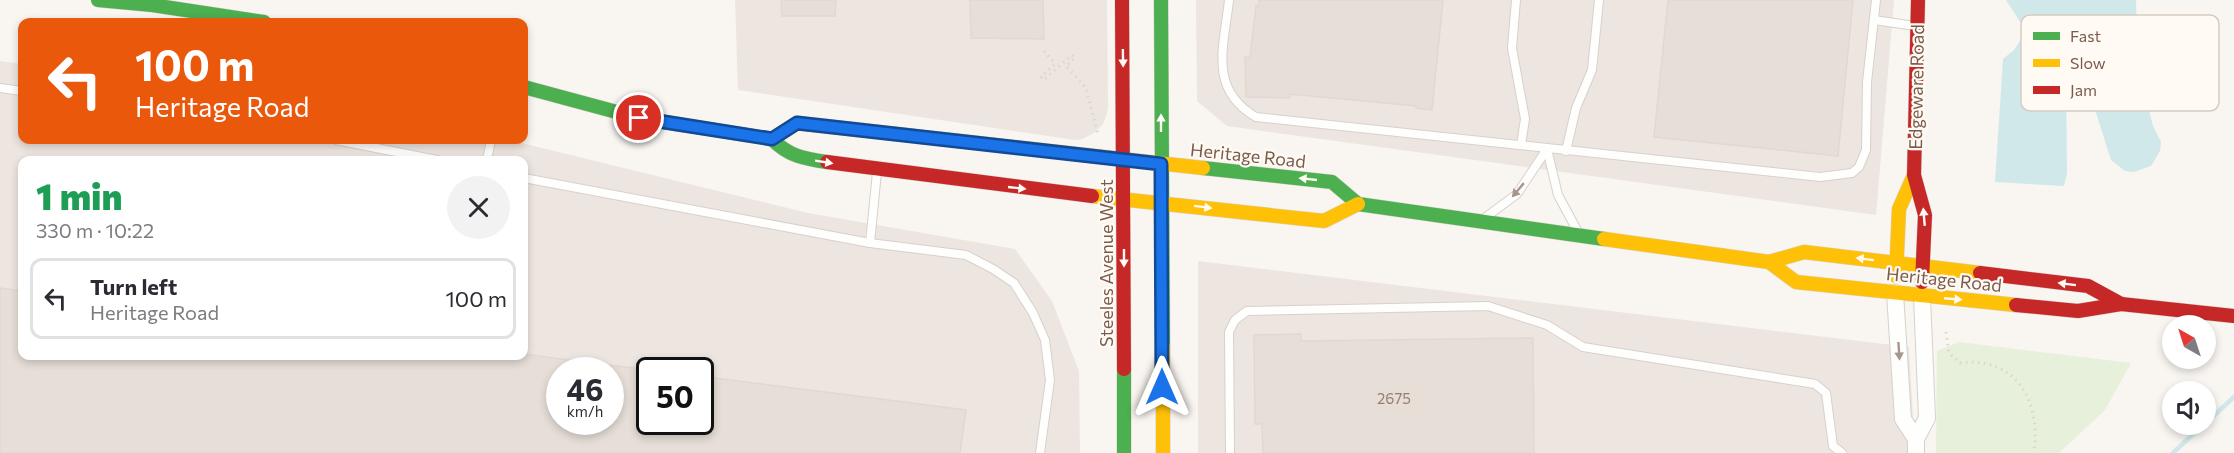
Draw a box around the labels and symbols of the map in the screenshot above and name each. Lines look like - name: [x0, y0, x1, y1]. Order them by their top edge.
- legend: [2021, 15, 2219, 111]
- street label: Edgeware Road: [1904, 24, 1928, 150]
- text: Fast: [2070, 26, 2101, 45]
- one-way arrow: [1118, 49, 1128, 68]
- text: Slow: [2070, 53, 2106, 72]
- text: Jam: [2070, 80, 2097, 99]
- pin: [613, 92, 664, 143]
- one-way arrow: [1156, 114, 1166, 133]
- street label: Heritage Road: [1189, 138, 1307, 172]
- one-way arrow: [814, 158, 833, 167]
- one-way arrow: [1298, 174, 1317, 184]
- street label: Steeles Avenue West: [1095, 179, 1117, 347]
- one-way arrow: [1512, 182, 1525, 198]
- one-way arrow: [1007, 183, 1026, 193]
- one-way arrow: [1193, 202, 1212, 212]
- one-way arrow: [1919, 207, 1928, 226]
- one-way arrow: [1119, 248, 1129, 267]
- one-way arrow: [1855, 255, 1874, 264]
- street label: Heritage Road: [1885, 262, 2003, 296]
- one-way arrow: [2057, 279, 2076, 289]
- one-way arrow: [1944, 294, 1963, 304]
- north arrow: [2162, 315, 2216, 369]
- one-way arrow: [1894, 341, 1903, 360]
- position arrow: [1130, 355, 1194, 419]
- speed limit sign: 50: [636, 357, 714, 435]
- house number: 2675: [1377, 389, 1411, 407]

